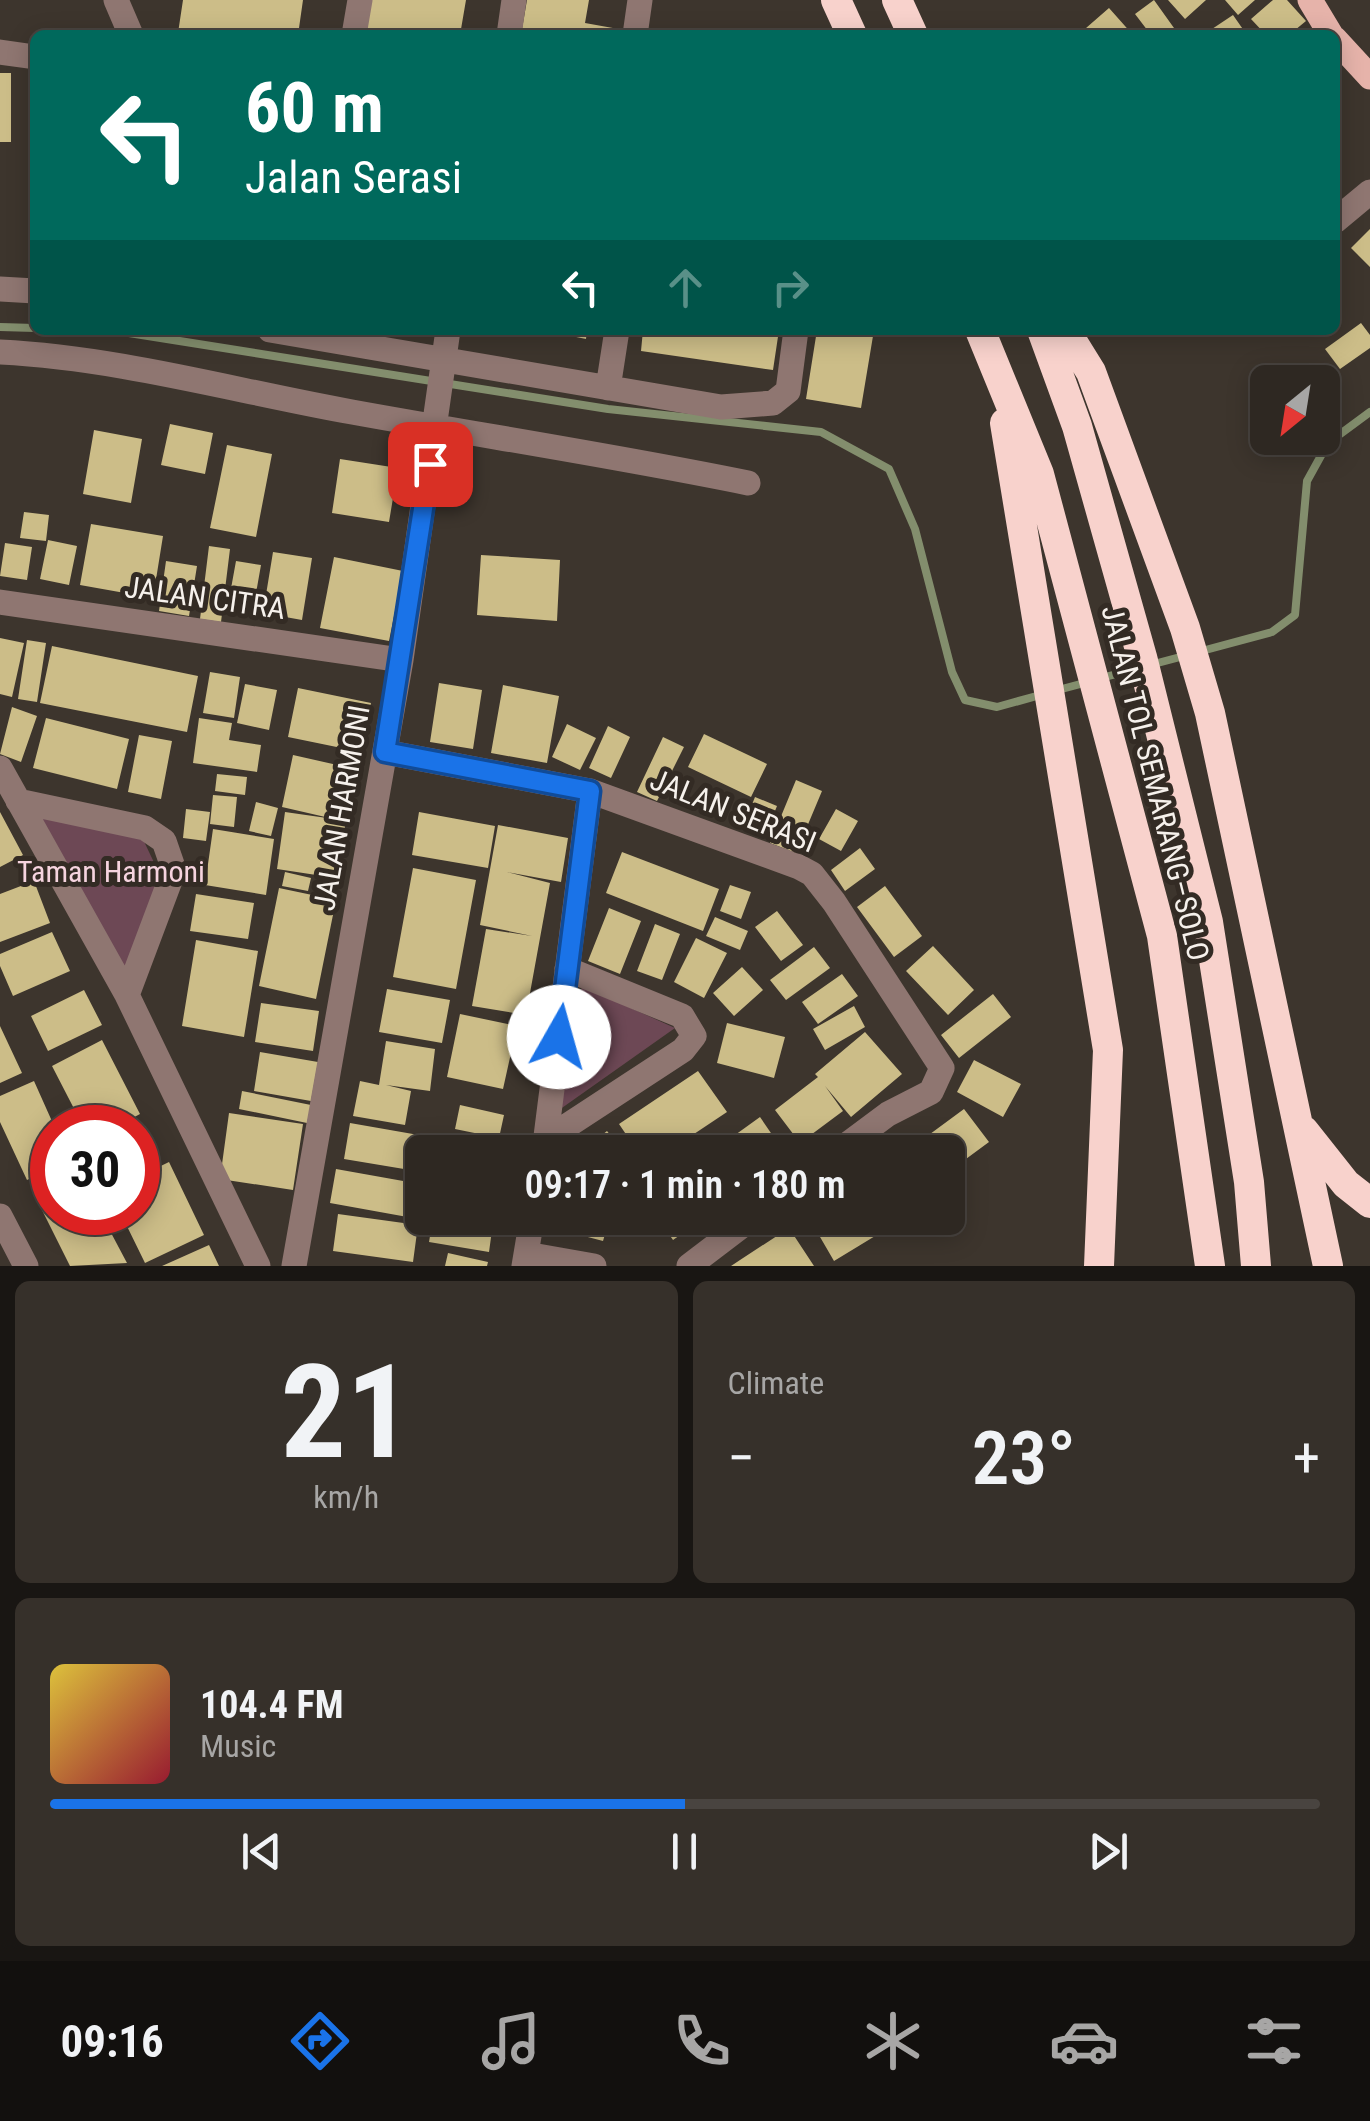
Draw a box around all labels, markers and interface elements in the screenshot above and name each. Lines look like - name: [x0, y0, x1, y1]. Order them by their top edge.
- text: 60 m: [245, 67, 384, 149]
- icon: left: [80, 70, 210, 200]
- text: Jalan Serasi: [245, 151, 462, 204]
- icon: left: [553, 260, 608, 315]
- icon: ahead: [658, 260, 713, 315]
- icon: right: [763, 260, 818, 315]
- north arrow: [1250, 365, 1340, 455]
- map controls: [1250, 365, 1340, 455]
- pin: [388, 422, 473, 507]
- icon: arrive: [403, 437, 458, 492]
- street label: JALAN CITRA: [123, 569, 288, 626]
- street label: JALAN TOL SEMARANG–SOLO: [1094, 602, 1217, 964]
- street label: JALAN HARMONI: [306, 703, 377, 913]
- street label: JALAN SERASI: [645, 761, 821, 860]
- park label: Taman Harmoni: [17, 854, 205, 889]
- position arrow: [507, 985, 611, 1089]
- speed limit sign: 30: [30, 1105, 160, 1235]
- text: 09:17 · 1 min · 180 m: [525, 1163, 845, 1207]
- text: 21: [281, 1336, 412, 1489]
- text: Climate: [728, 1364, 824, 1402]
- text: 23°: [972, 1414, 1076, 1502]
- text: −: [728, 1426, 755, 1490]
- text: +: [1293, 1426, 1320, 1490]
- text: km/h: [313, 1478, 379, 1516]
- text: 104.4 FM: [200, 1683, 344, 1727]
- text: Music: [200, 1727, 276, 1765]
- icon: previous: [234, 1824, 289, 1879]
- icon: pause: [657, 1824, 712, 1879]
- icon: next: [1081, 1824, 1136, 1879]
- icon: directions: [285, 2006, 355, 2076]
- icon: music: [476, 2006, 546, 2076]
- icon: phone: [667, 2006, 737, 2076]
- icon: climate: [858, 2006, 928, 2076]
- icon: car: [1049, 2006, 1119, 2076]
- icon: filters: [1239, 2006, 1309, 2076]
- text: 09:16: [60, 2015, 164, 2068]

